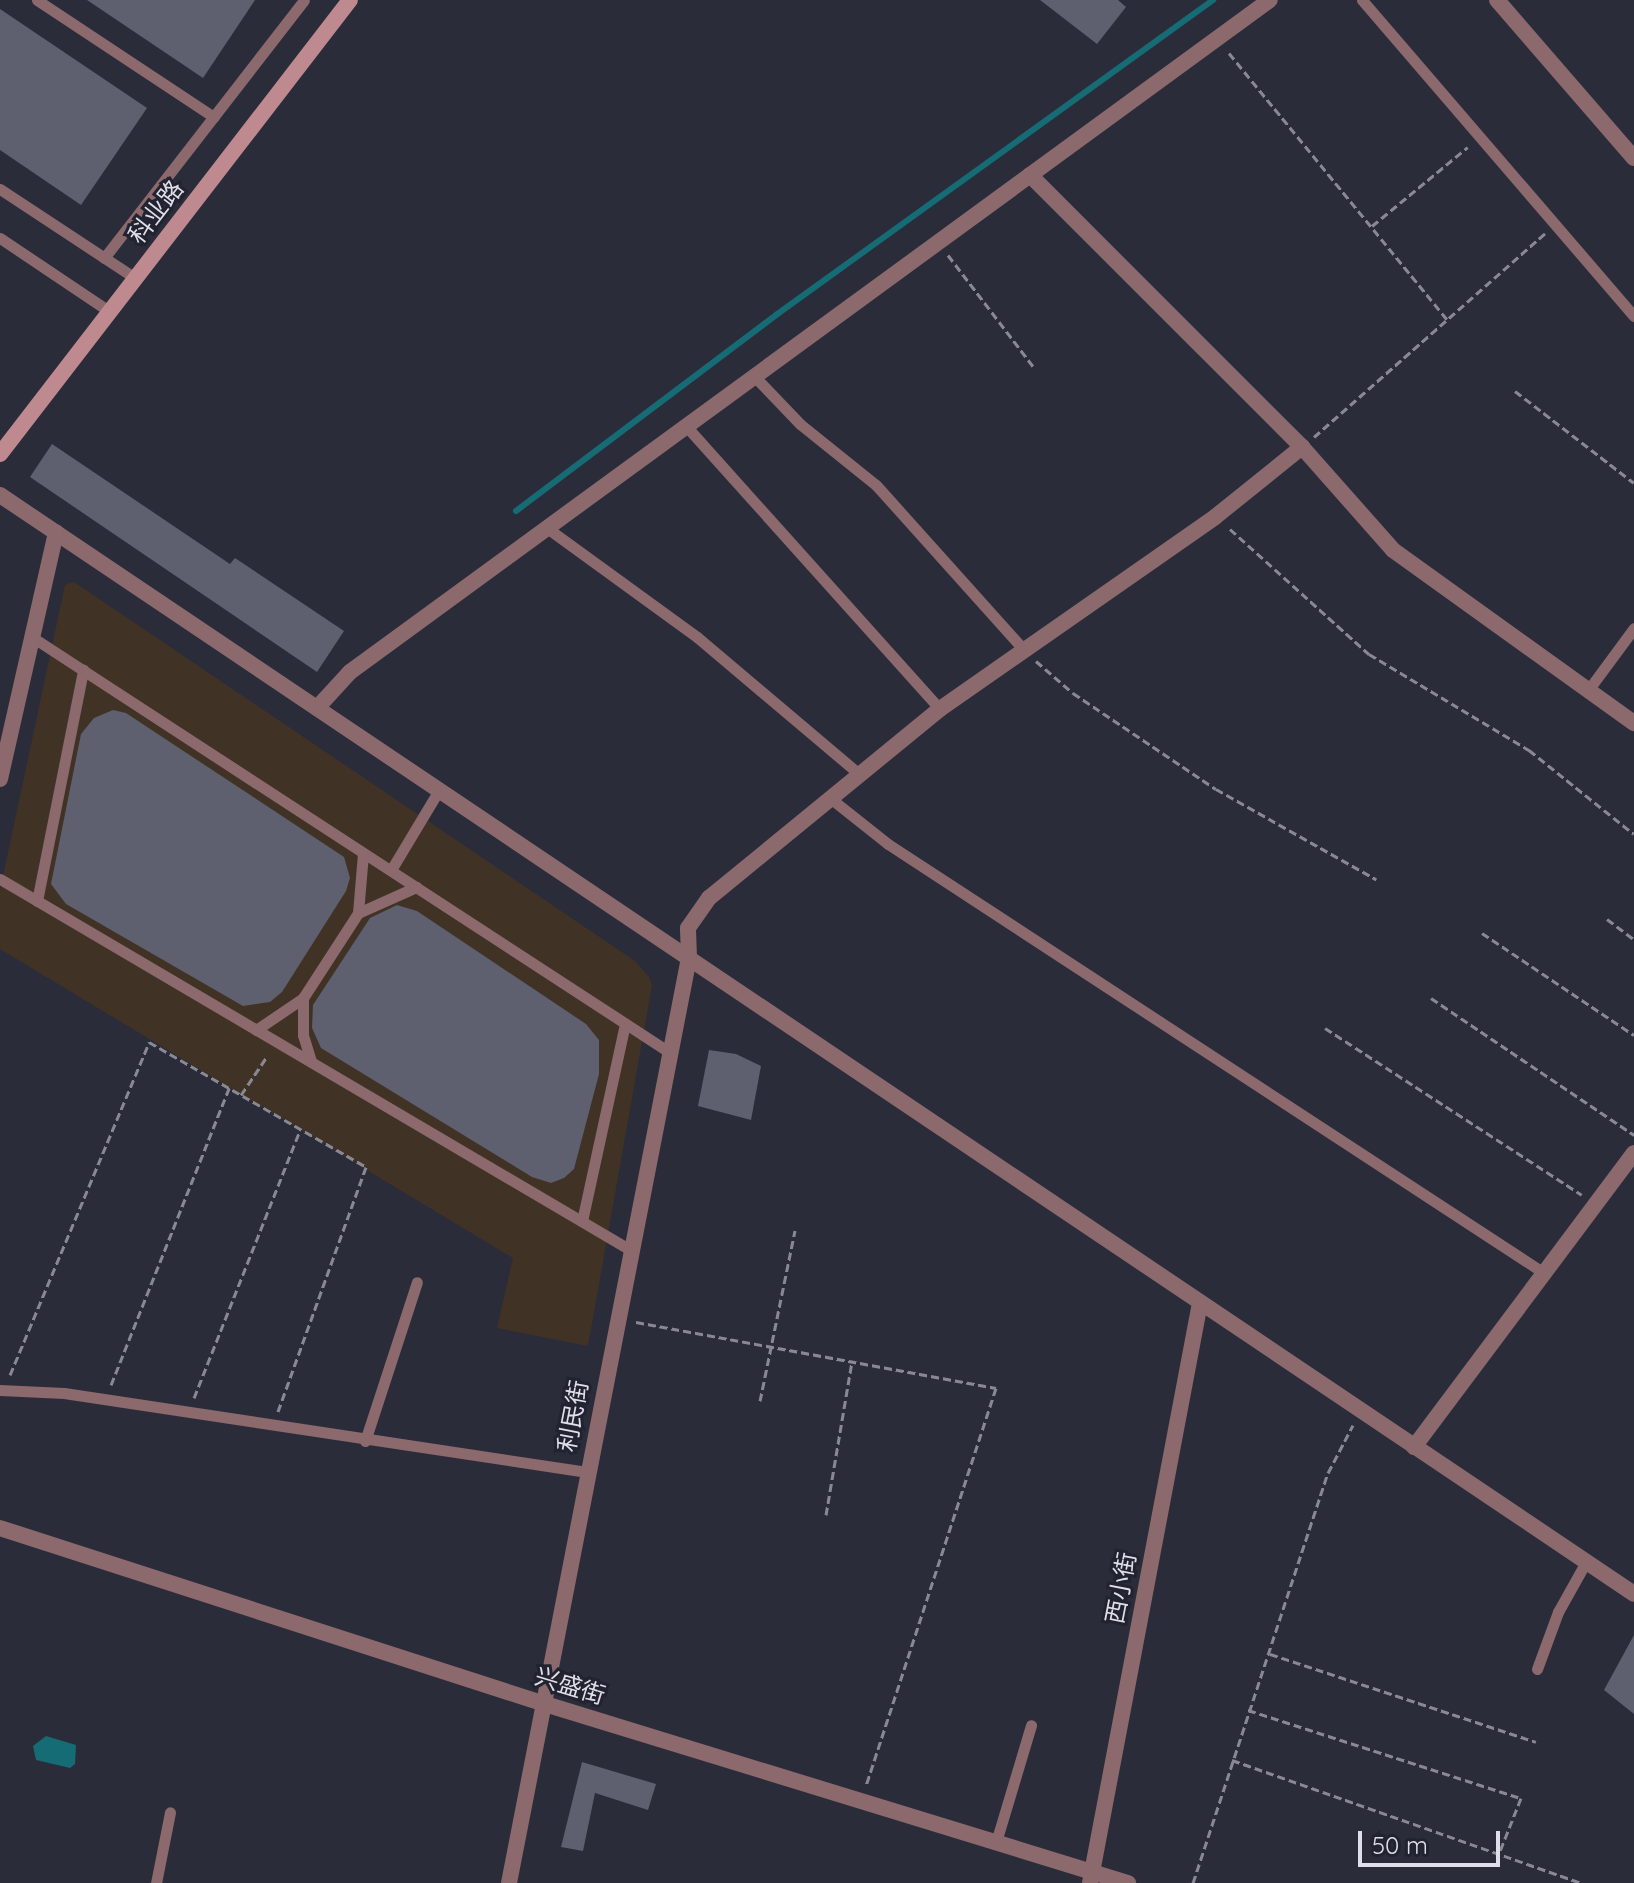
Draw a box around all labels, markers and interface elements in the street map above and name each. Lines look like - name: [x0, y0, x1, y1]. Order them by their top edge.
- street label: 科业路: [122, 175, 190, 249]
- street label: 利民街: [552, 1378, 594, 1454]
- street label: 西小街: [1100, 1550, 1142, 1626]
- street label: 兴盛街: [531, 1662, 609, 1710]
- scale bar: [1362, 1815, 1504, 1865]
- text: 50 m: [1372, 1830, 1428, 1860]

